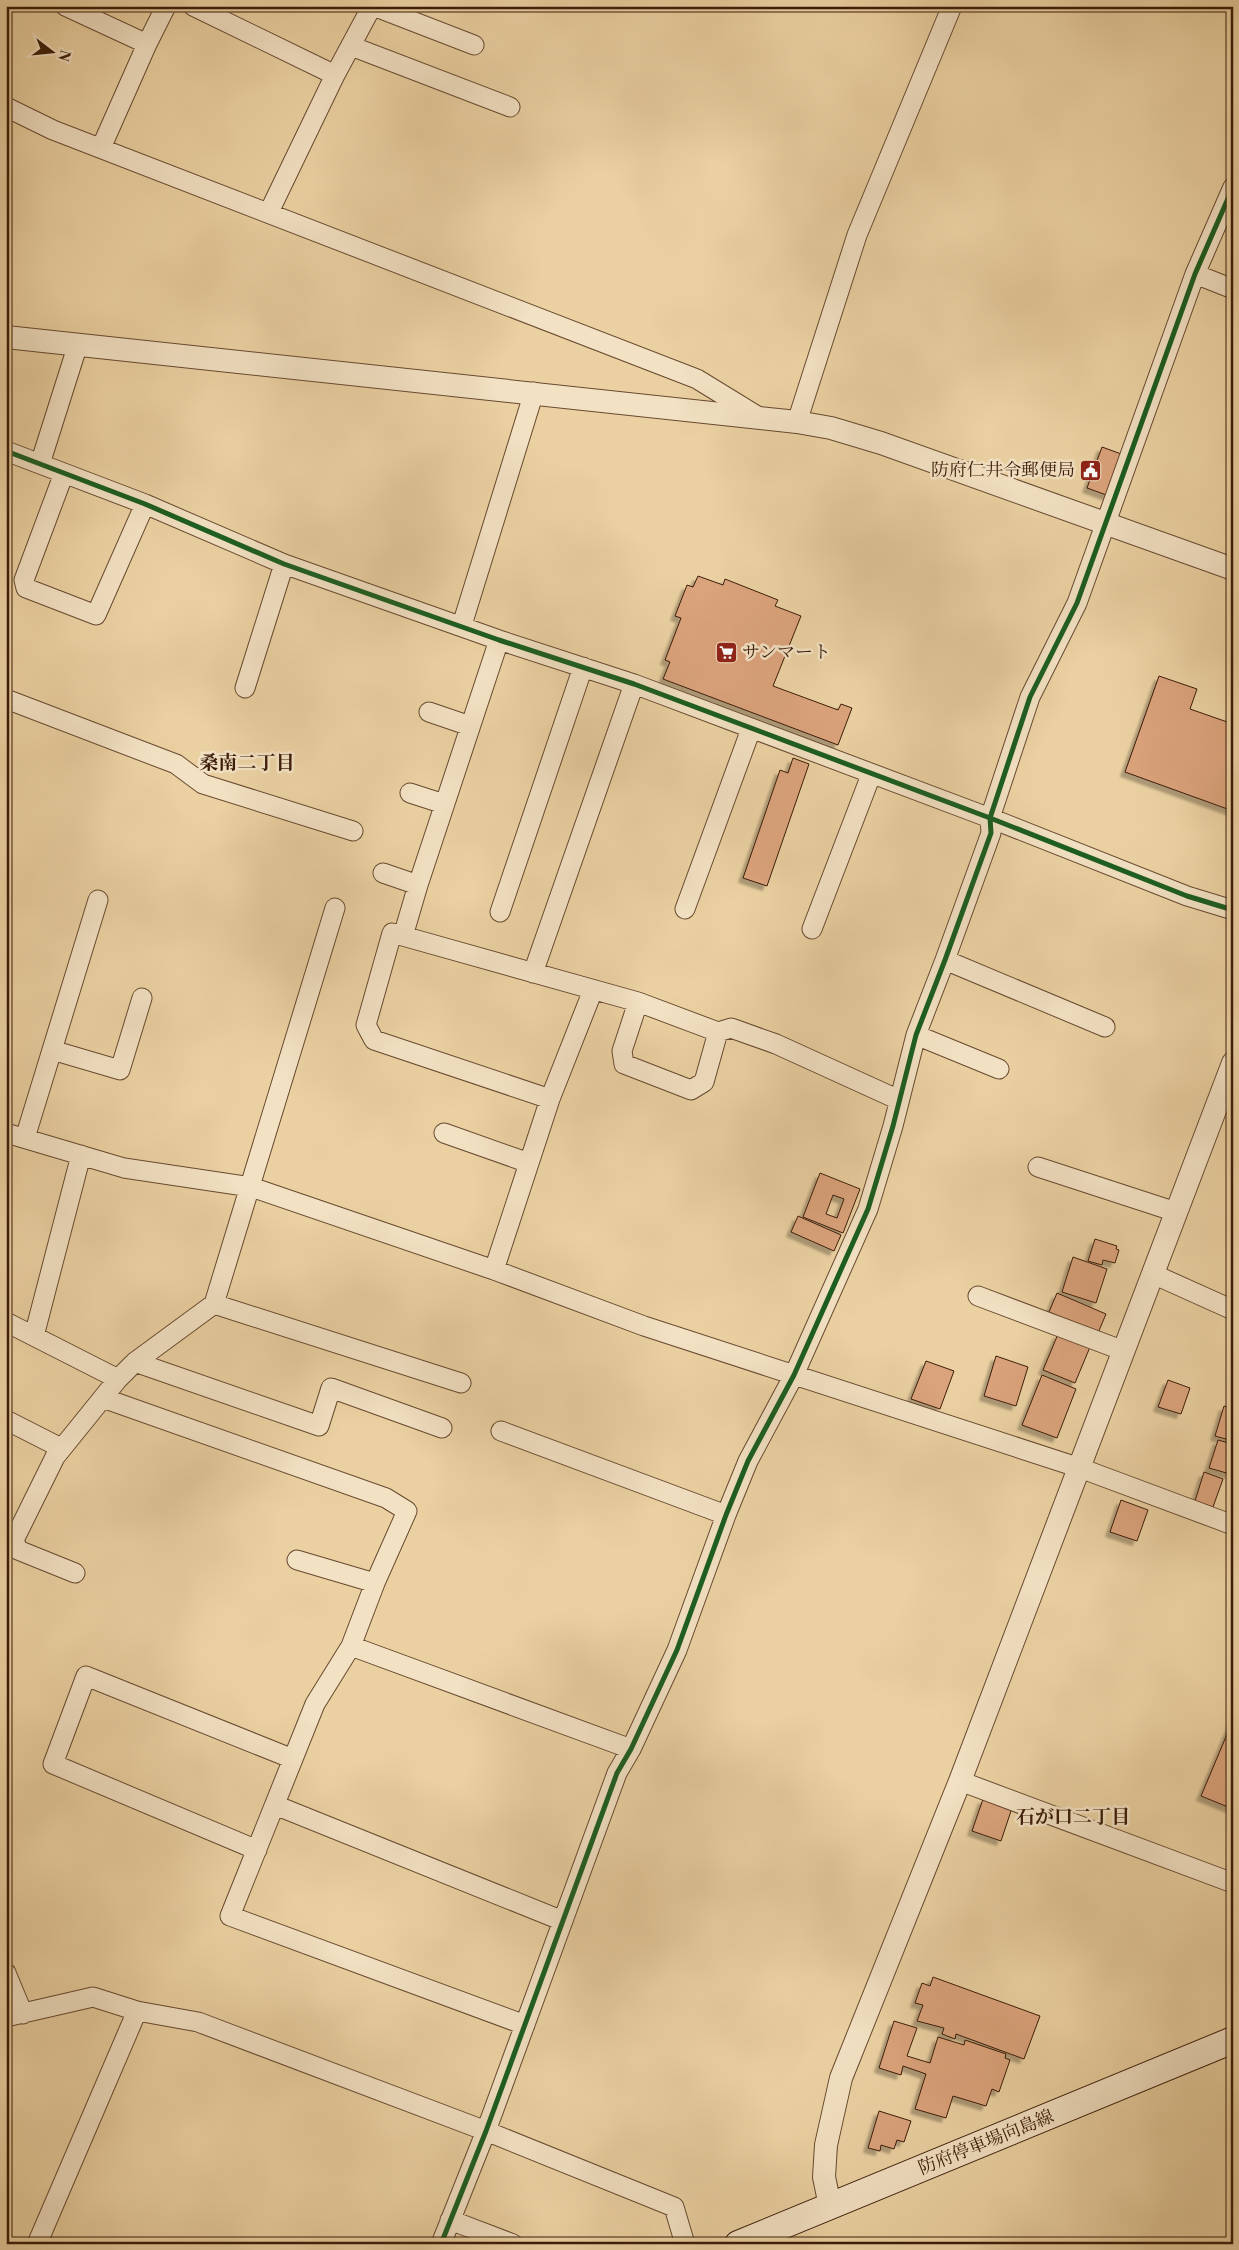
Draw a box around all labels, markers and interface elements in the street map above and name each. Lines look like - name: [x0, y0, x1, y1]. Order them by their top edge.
- north arrow: [28, 28, 78, 78]
- text: N: [53, 48, 74, 63]
- public building icon: 防府仁井令郵便局: [1079, 458, 1103, 482]
- place label: 防府仁井令郵便局: [931, 459, 1075, 482]
- supermarket icon: サンマート: [714, 640, 738, 664]
- place label: サンマート: [742, 641, 831, 664]
- district label: 桑南二丁目: [199, 751, 295, 775]
- district label: 石が口二丁目: [1016, 1805, 1130, 1829]
- street label: 防府停車場向島線: [915, 2105, 1057, 2180]

